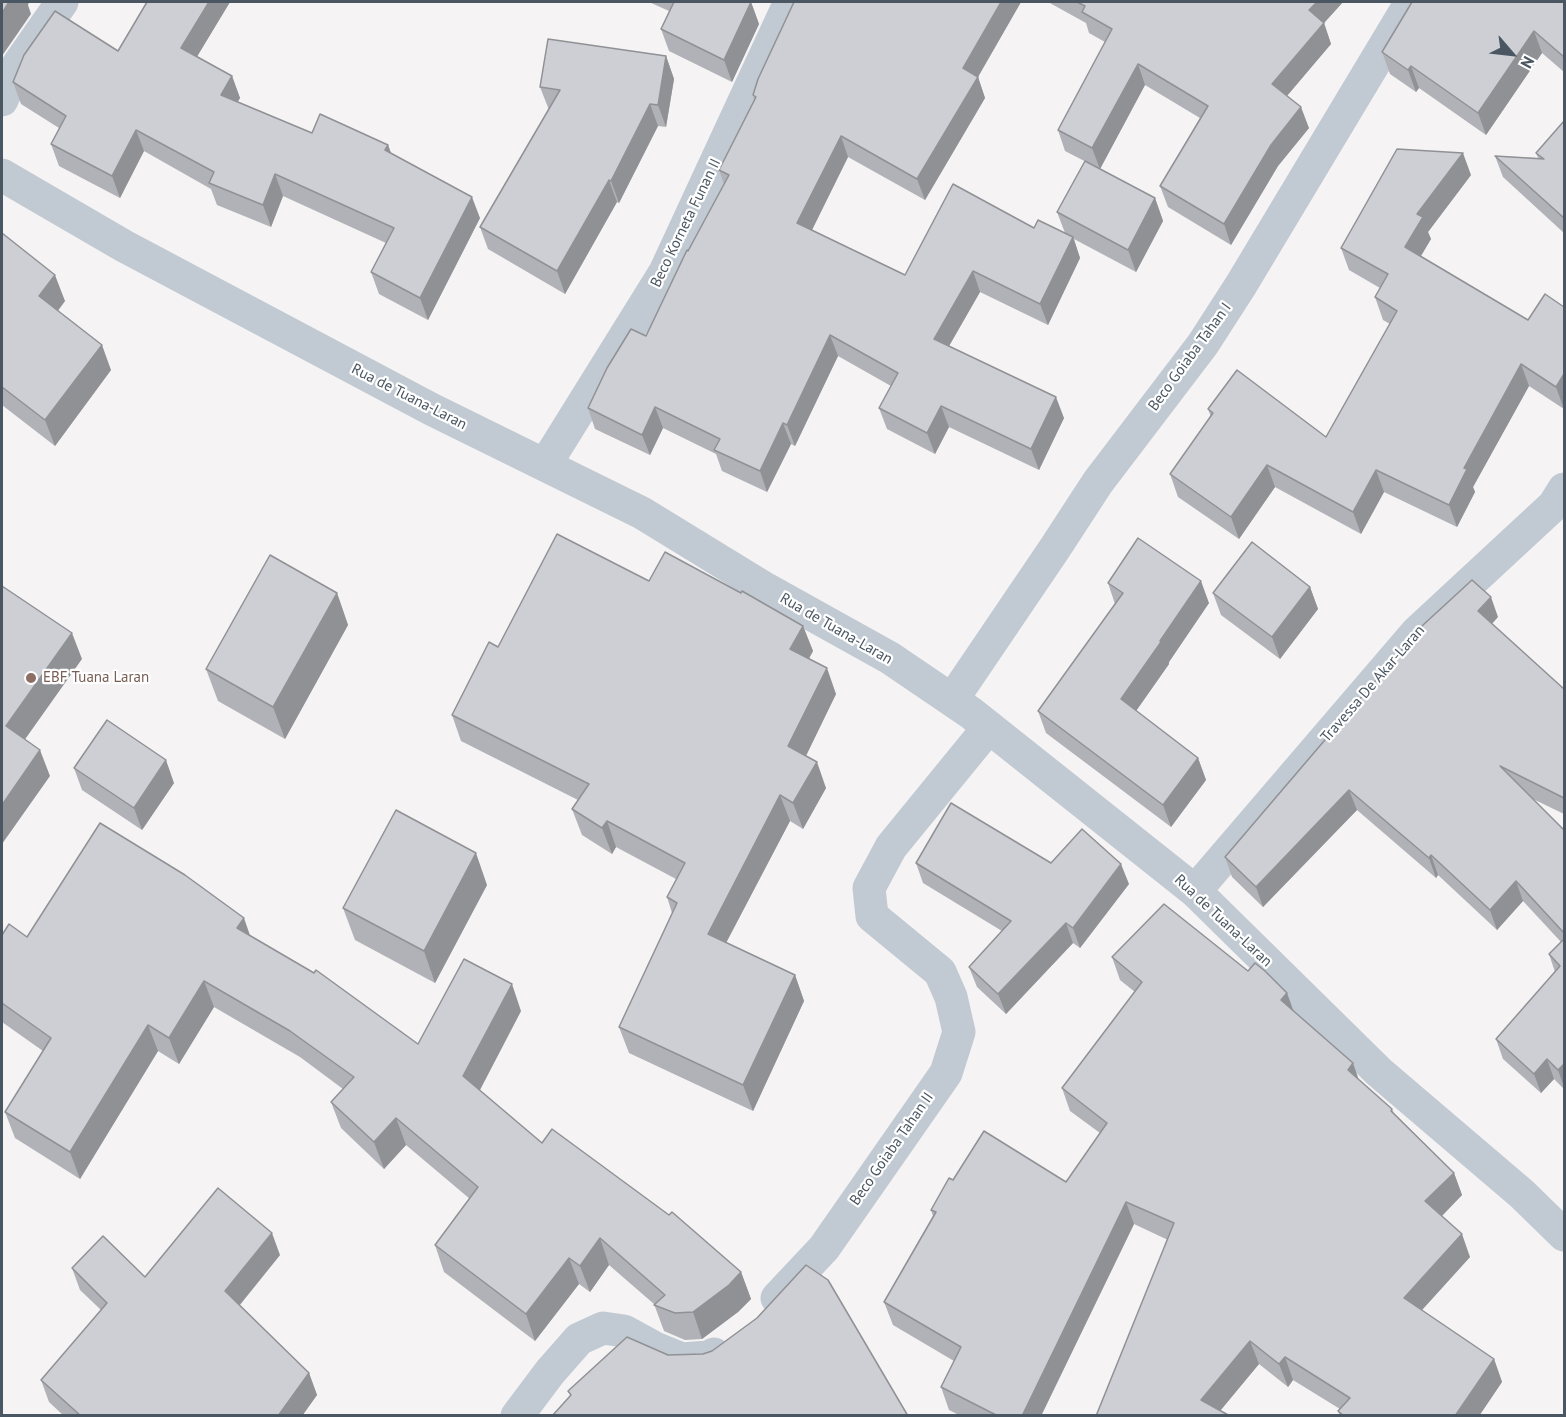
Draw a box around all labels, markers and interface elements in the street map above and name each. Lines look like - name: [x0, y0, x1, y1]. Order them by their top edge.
- north arrow: [1482, 24, 1542, 84]
- text: N: [1517, 53, 1539, 72]
- street label: Beco Korneta Funan II: [647, 156, 725, 290]
- street label: Beco Goiaba Tahan I: [1145, 299, 1235, 415]
- street label: Rua de Tuana-Laran: [348, 360, 470, 434]
- street label: Rua de Tuana-Laran: [777, 589, 895, 669]
- street label: Travessa De Akar-Laran: [1317, 622, 1429, 746]
- place label: EBF Tuana Laran: [43, 669, 149, 687]
- marker: EBF Tuana Laran: [24, 671, 38, 685]
- street label: Rua de Tuana-Laran: [1170, 871, 1276, 971]
- street label: Beco Goiaba Tahan II: [846, 1089, 938, 1209]

